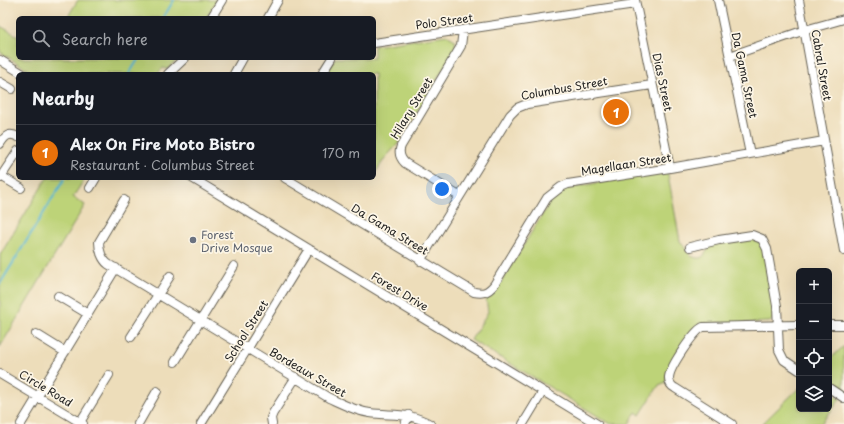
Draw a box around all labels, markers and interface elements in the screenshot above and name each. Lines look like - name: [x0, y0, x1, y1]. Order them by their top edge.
- street label: Polo Street: [414, 8, 474, 33]
- search box: [16, 16, 376, 60]
- icon: search: [30, 27, 52, 49]
- text: Search here: [62, 27, 148, 50]
- street label: Cabral Street: [807, 28, 837, 102]
- street label: Da Gama Street: [728, 30, 763, 120]
- street label: Dias Street: [649, 51, 678, 113]
- street label: Columbus Street: [519, 72, 609, 104]
- street label: Hilary Street: [386, 73, 436, 142]
- text: Nearby: [32, 85, 94, 111]
- pin: 1: [603, 97, 629, 127]
- text: Alex On Fire Moto Bistro: [70, 132, 255, 155]
- text: 1: [42, 143, 48, 162]
- text: 170 m: [322, 143, 360, 162]
- street label: Magellaan Street: [580, 148, 673, 180]
- text: Restaurant · Columbus Street: [70, 155, 254, 174]
- your location: [432, 179, 452, 199]
- street label: Da Gama Street: [348, 199, 432, 259]
- place label: Forest Drive Mosque: [201, 226, 273, 256]
- marker: Forest Drive Mosque: [188, 235, 198, 245]
- street label: Forest Drive: [368, 267, 432, 315]
- map controls: [796, 268, 832, 412]
- button: +: [796, 268, 832, 304]
- street label: School Street: [220, 296, 272, 365]
- button: −: [796, 304, 832, 340]
- button: locate: [796, 340, 832, 376]
- street label: Bordeaux Street: [266, 343, 350, 401]
- street label: Circle Road: [16, 365, 76, 411]
- button: layers: [796, 376, 832, 412]

